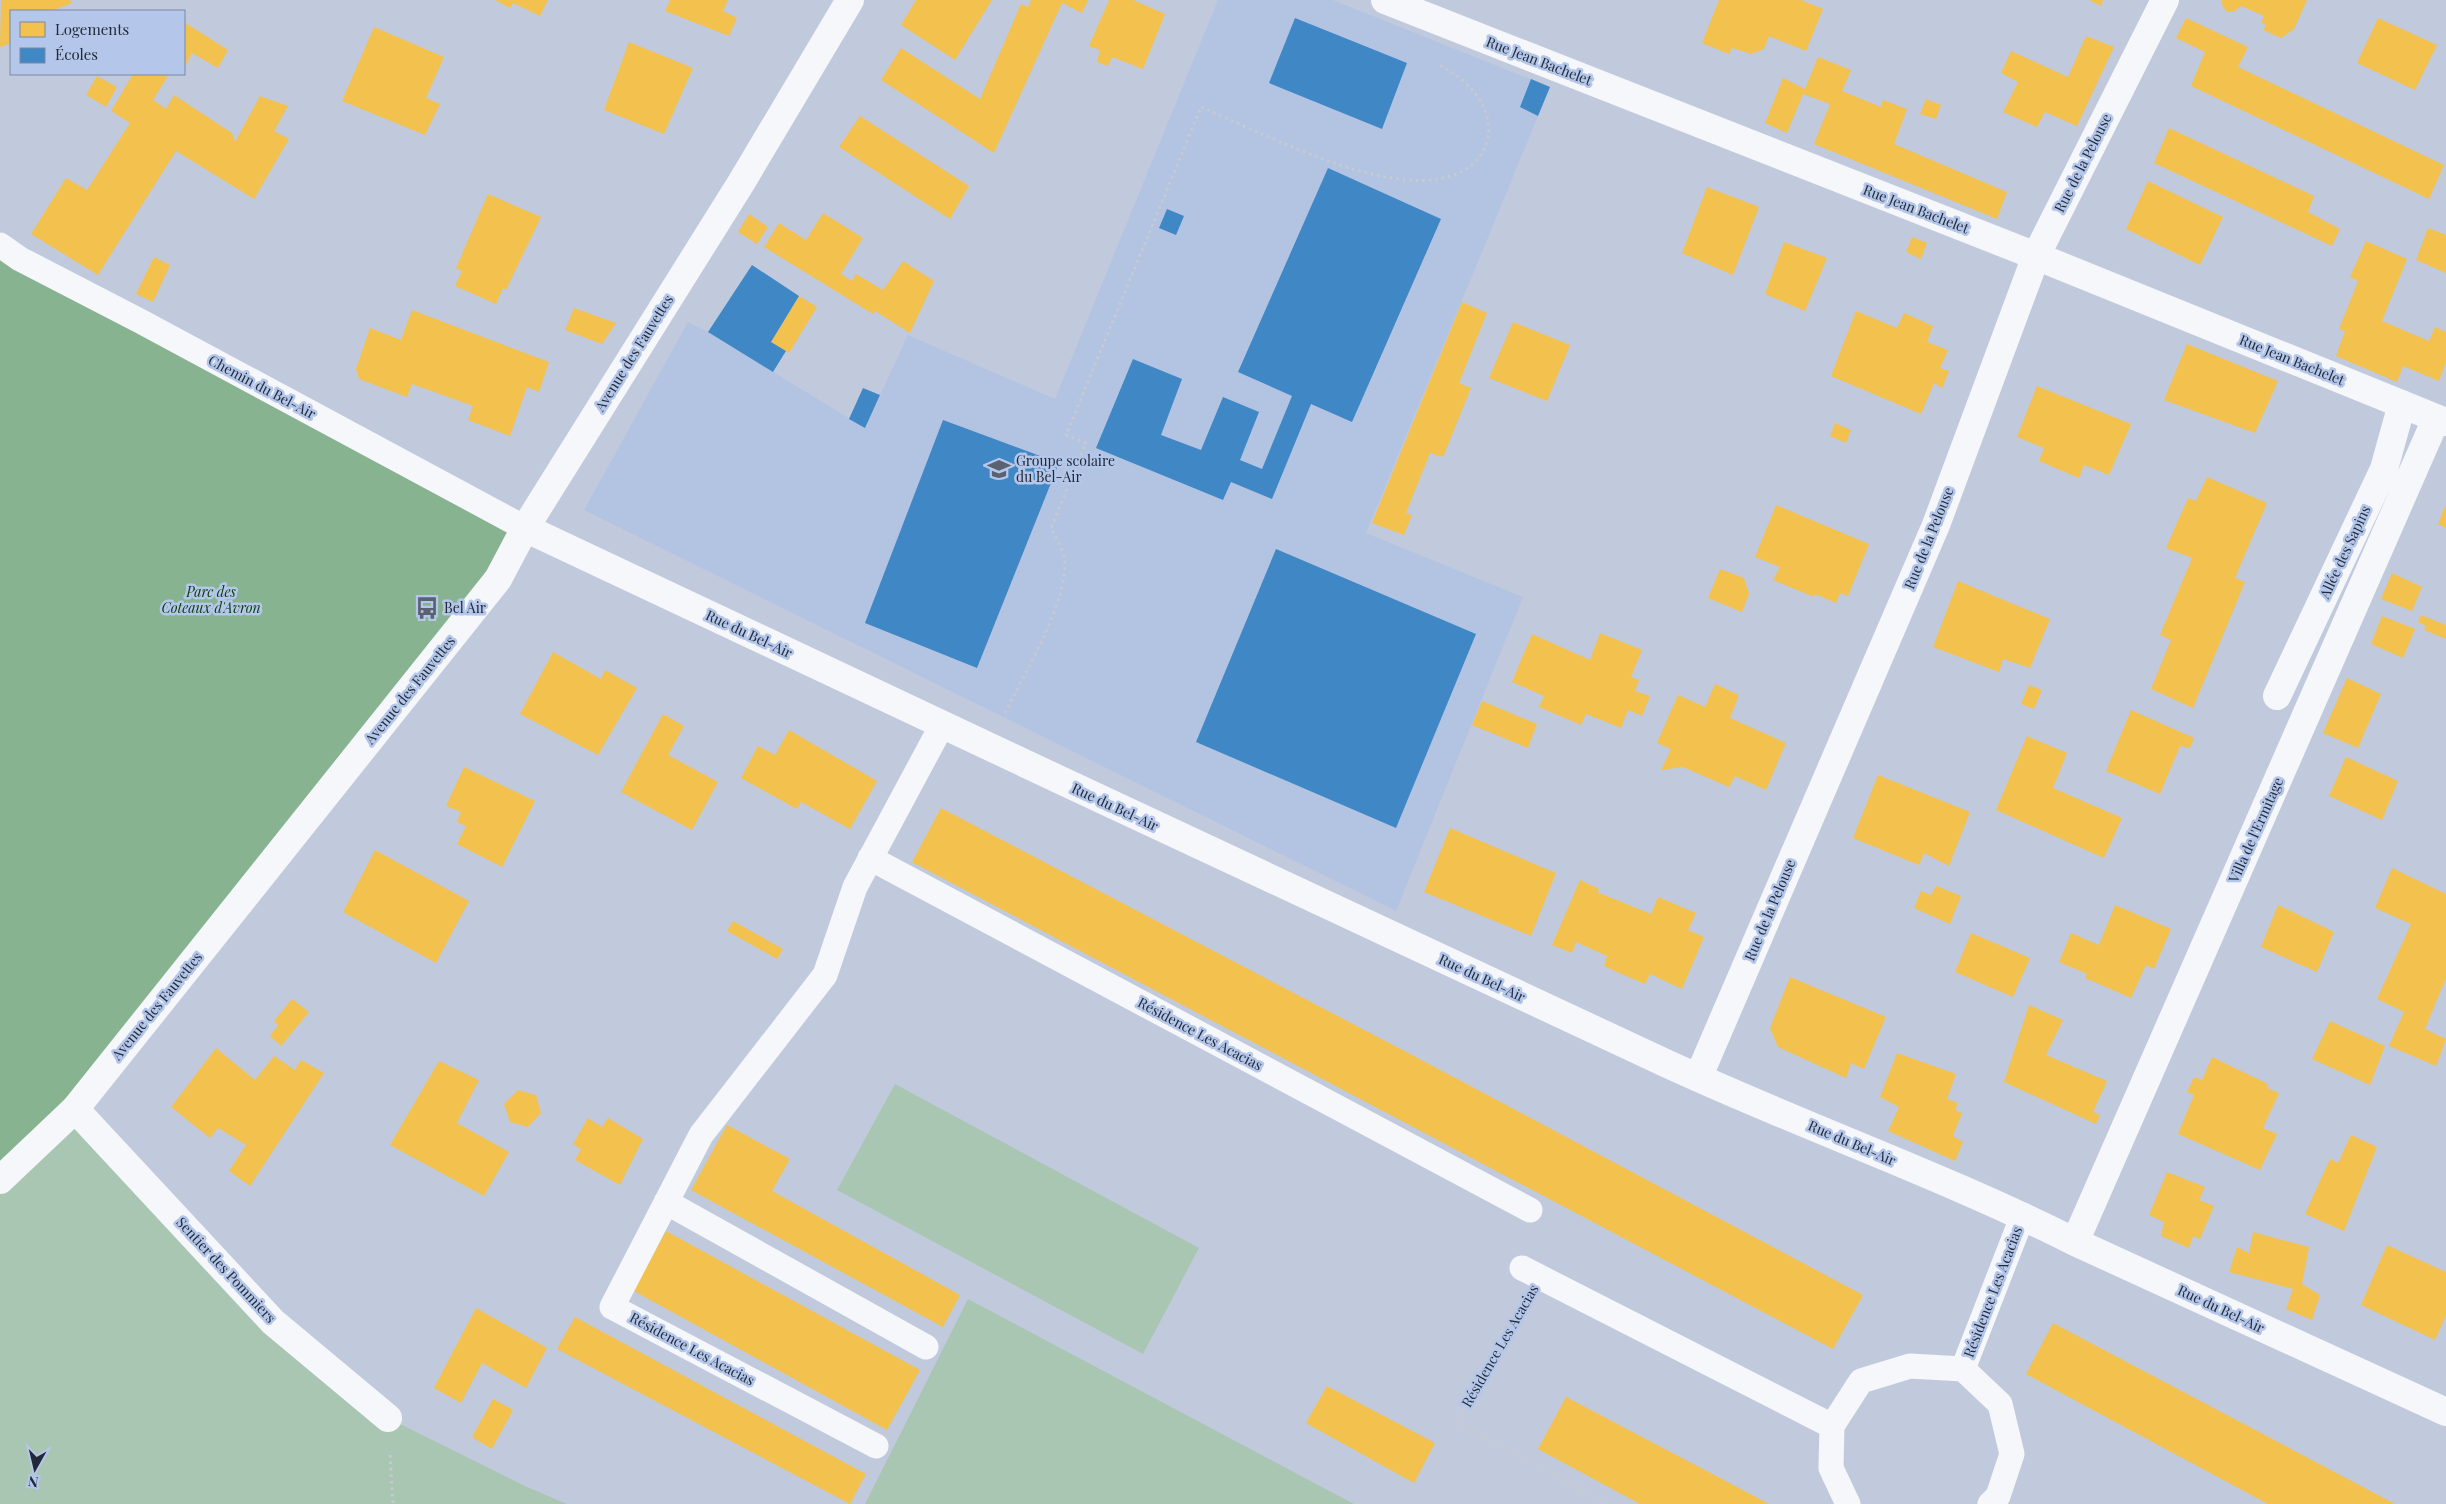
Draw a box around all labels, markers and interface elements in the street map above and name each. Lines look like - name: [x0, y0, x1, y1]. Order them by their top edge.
- legend: [10, 10, 185, 75]
- text: Logements: [55, 19, 129, 39]
- street label: Rue Jean Bachelet: [1484, 32, 1596, 90]
- text: Écoles: [55, 44, 98, 64]
- street label: Rue de la Pelouse: [2049, 110, 2116, 215]
- street label: Rue Jean Bachelet: [1861, 180, 1973, 238]
- street label: Avenue des Fauvettes: [589, 291, 677, 415]
- street label: Rue Jean Bachelet: [2237, 330, 2348, 390]
- street label: Chemin du Bel-Air: [205, 350, 320, 423]
- place label: Groupe scolaire du Bel-Air: [1016, 451, 1115, 486]
- school or university icon: Groupe scolaire du Bel-Air: [986, 456, 1012, 482]
- street label: Rue de la Pelouse: [1899, 484, 1958, 592]
- street label: Allée des Sapins: [2314, 502, 2374, 602]
- park label: Parc des Coteaux d'Avron: [161, 582, 261, 617]
- bus stop icon: Bel Air: [414, 595, 440, 621]
- place label: Bel Air: [444, 598, 487, 617]
- street label: Rue du Bel-Air: [703, 605, 796, 662]
- street label: Avenue des Fauvettes: [359, 632, 459, 749]
- street label: Villa de l'Ermitage: [2223, 774, 2287, 886]
- street label: Rue du Bel-Air: [1069, 778, 1162, 835]
- street label: Rue de la Pelouse: [1740, 856, 1799, 963]
- street label: Avenue des Fauvettes: [106, 948, 206, 1065]
- street label: Rue du Bel-Air: [1436, 949, 1529, 1006]
- street label: Résidence Les Acacias: [1134, 993, 1266, 1075]
- street label: Rue du Bel-Air: [1805, 1116, 1900, 1170]
- street label: Sentier des Pommiers: [172, 1213, 280, 1327]
- street label: Résidence Les Acacias: [1959, 1224, 2026, 1360]
- street label: Rue du Bel-Air: [2175, 1280, 2268, 1337]
- street label: Résidence Les Acacias: [1457, 1281, 1542, 1411]
- street label: Résidence Les Acacias: [626, 1308, 758, 1390]
- north arrow: [10, 1444, 60, 1494]
- text: N: [27, 1472, 39, 1492]

